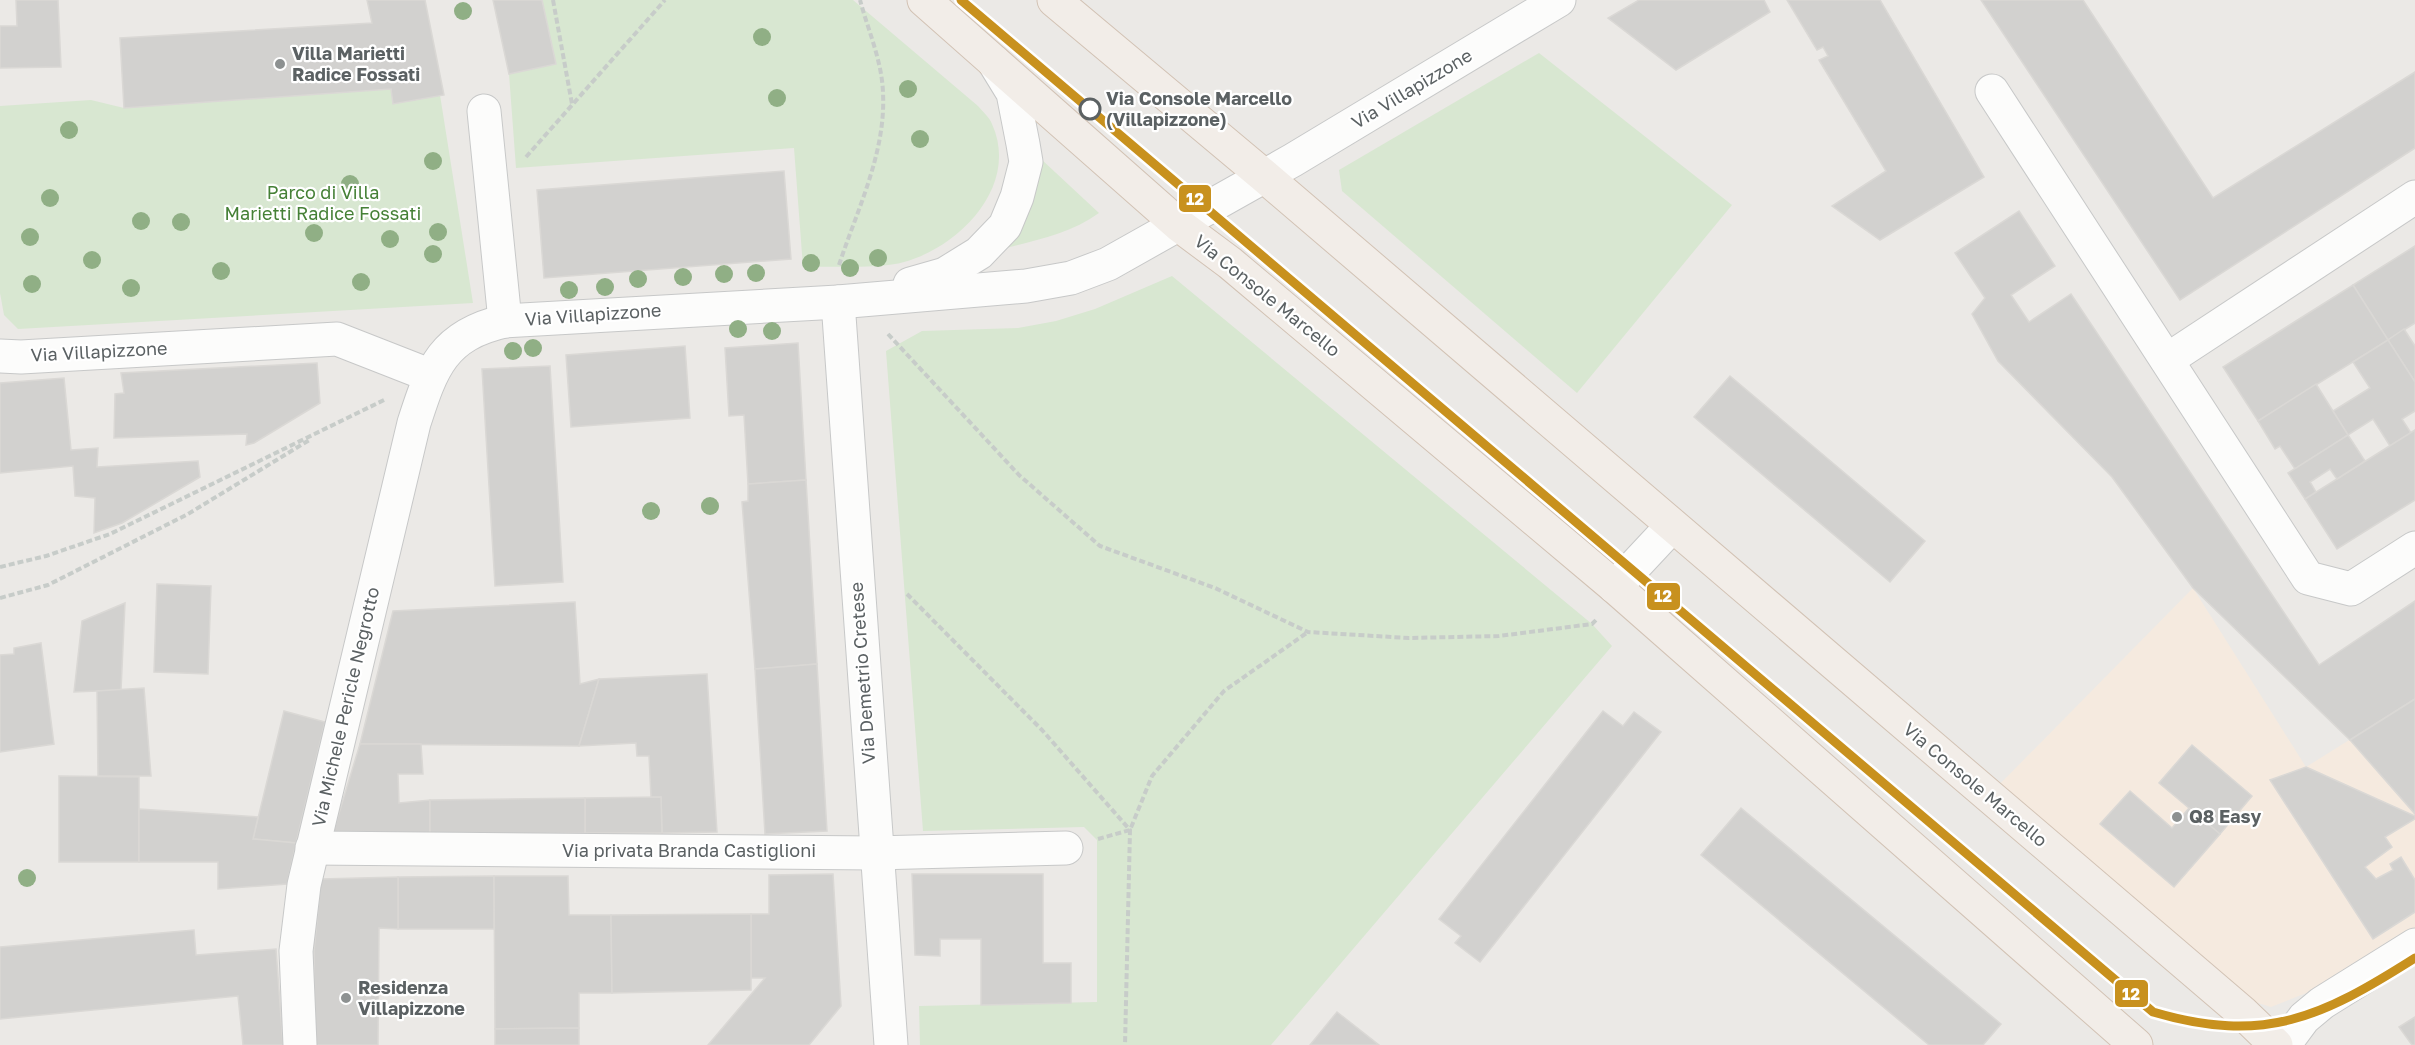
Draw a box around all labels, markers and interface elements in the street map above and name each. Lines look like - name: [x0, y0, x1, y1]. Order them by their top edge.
- place label: Villa Marietti Radice Fossati: [292, 42, 420, 85]
- street label: Via Villapizzone: [1347, 43, 1476, 133]
- marker: Villa Marietti Radice Fossati: [273, 57, 287, 71]
- place label: Via Console Marcello (Villapizzone): [1106, 87, 1292, 130]
- marker: Via Console Marcello (Villapizzone): [1079, 98, 1101, 120]
- park label: Parco di Villa Marietti Radice Fossati: [225, 181, 421, 224]
- line badge: 12: [1178, 184, 1212, 213]
- text: 12: [1186, 189, 1204, 209]
- street label: Via Console Marcello: [1190, 230, 1345, 361]
- street label: Via Villapizzone: [524, 298, 662, 330]
- street label: Via Villapizzone: [30, 336, 168, 366]
- street label: Via Demetrio Cretese: [845, 581, 879, 765]
- line badge: 12: [1646, 582, 1681, 611]
- street label: Via Michele Pericle Negrotto: [307, 585, 383, 829]
- text: 12: [1654, 586, 1672, 606]
- street label: Via Console Marcello: [1899, 718, 2052, 851]
- place label: Q8 Easy: [2189, 805, 2261, 827]
- marker: Q8 Easy: [2170, 810, 2184, 824]
- street label: Via privata Branda Castiglioni: [562, 839, 816, 861]
- place label: Residenza Villapizzone: [358, 976, 465, 1019]
- line badge: 12: [2114, 979, 2149, 1008]
- text: 12: [2122, 984, 2140, 1004]
- marker: Residenza Villapizzone: [339, 991, 353, 1005]

